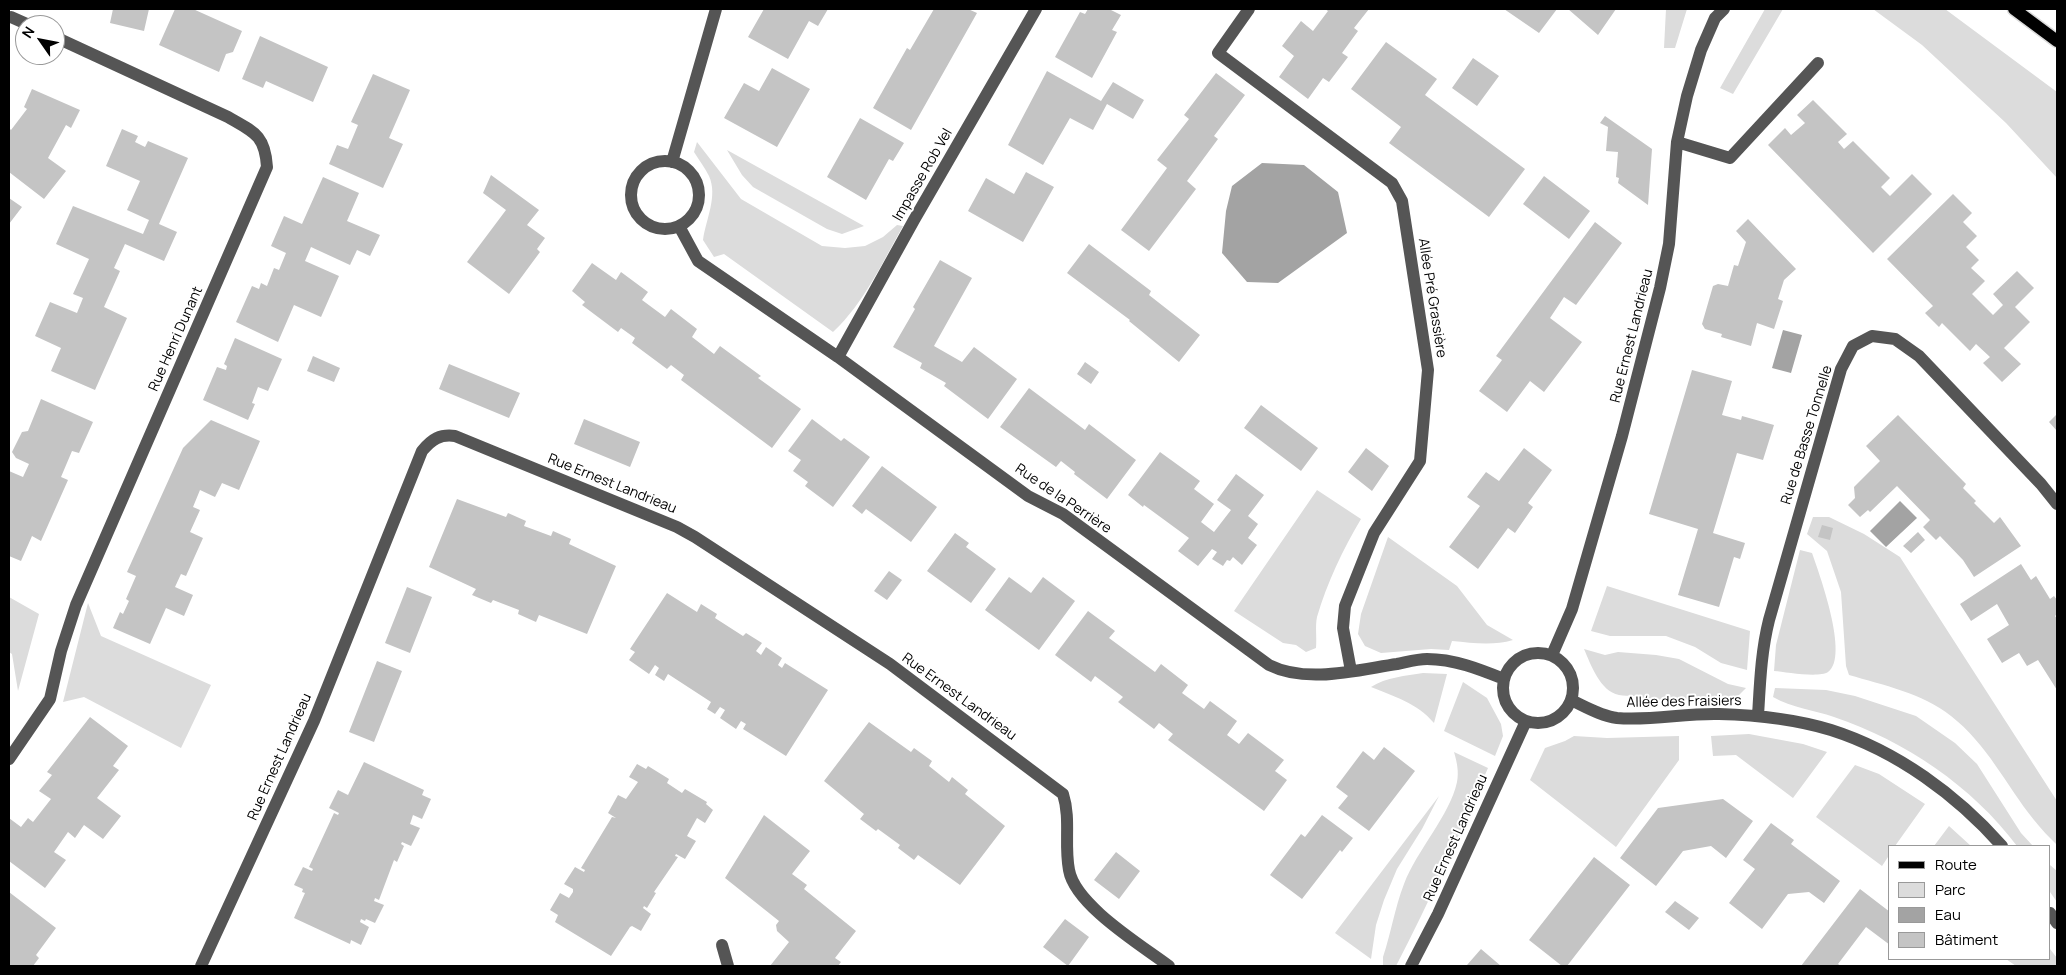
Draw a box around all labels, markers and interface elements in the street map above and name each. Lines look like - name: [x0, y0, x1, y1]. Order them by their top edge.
- north arrow: [15, 15, 65, 65]
- text: N: [17, 23, 39, 41]
- street label: Impasse Rob Vel: [890, 126, 956, 224]
- street label: Allée Pré Grassière: [1414, 237, 1450, 359]
- street label: Rue Ernest Landrieau: [1607, 267, 1657, 405]
- street label: Rue Henri Dunant: [145, 284, 207, 394]
- street label: Rue de Basse Tonnelle: [1778, 363, 1836, 507]
- street label: Rue Ernest Landrieau: [545, 450, 679, 518]
- street label: Rue de la Perrière: [1012, 461, 1114, 537]
- street label: Rue Ernest Landrieau: [899, 650, 1019, 744]
- street label: Rue Ernest Landrieau: [244, 691, 316, 823]
- street label: Allée des Fraisiers: [1626, 693, 1742, 711]
- street label: Rue Ernest Landrieau: [1420, 772, 1492, 904]
- legend: [1888, 845, 2051, 960]
- text: Route: [1935, 854, 1977, 875]
- text: Parc: [1935, 879, 1966, 900]
- text: Eau: [1935, 904, 1961, 925]
- text: Bâtiment: [1935, 929, 1998, 950]

